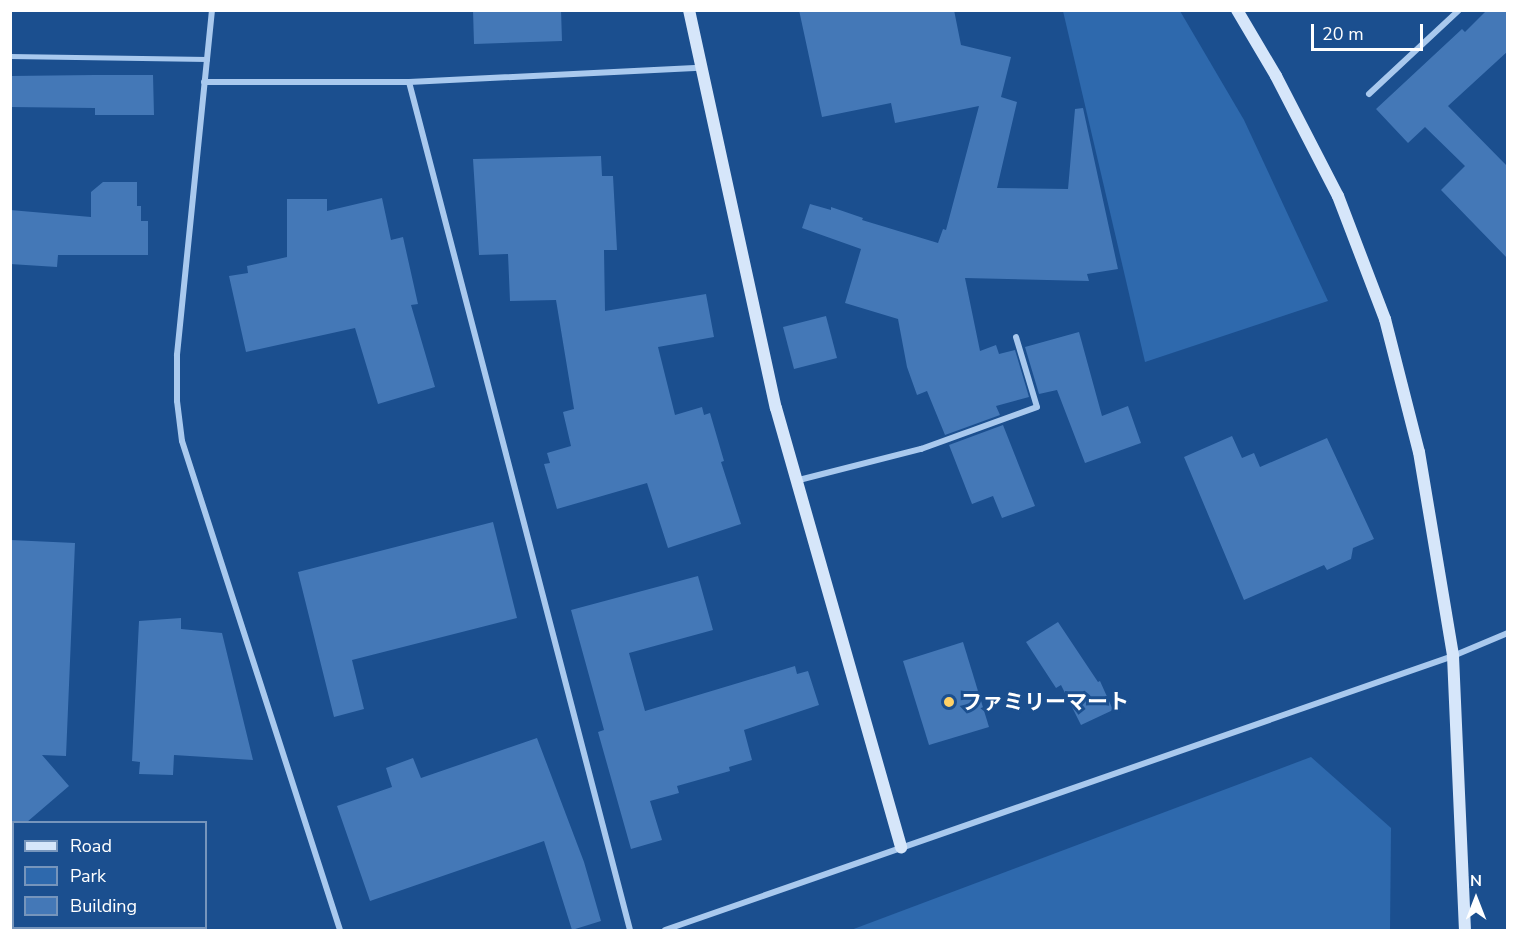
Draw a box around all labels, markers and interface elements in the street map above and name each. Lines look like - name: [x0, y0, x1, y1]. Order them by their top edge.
- scale bar: [1314, 12, 1426, 50]
- text: 20 m: [1322, 22, 1364, 46]
- place label: ファミリーマート: [961, 689, 1129, 715]
- marker: ファミリーマート: [942, 695, 956, 709]
- legend: [12, 821, 207, 929]
- text: Road: [70, 834, 112, 858]
- text: Park: [70, 864, 106, 888]
- north arrow: [1446, 869, 1506, 929]
- text: N: [1470, 870, 1482, 892]
- text: Building: [70, 894, 137, 918]

